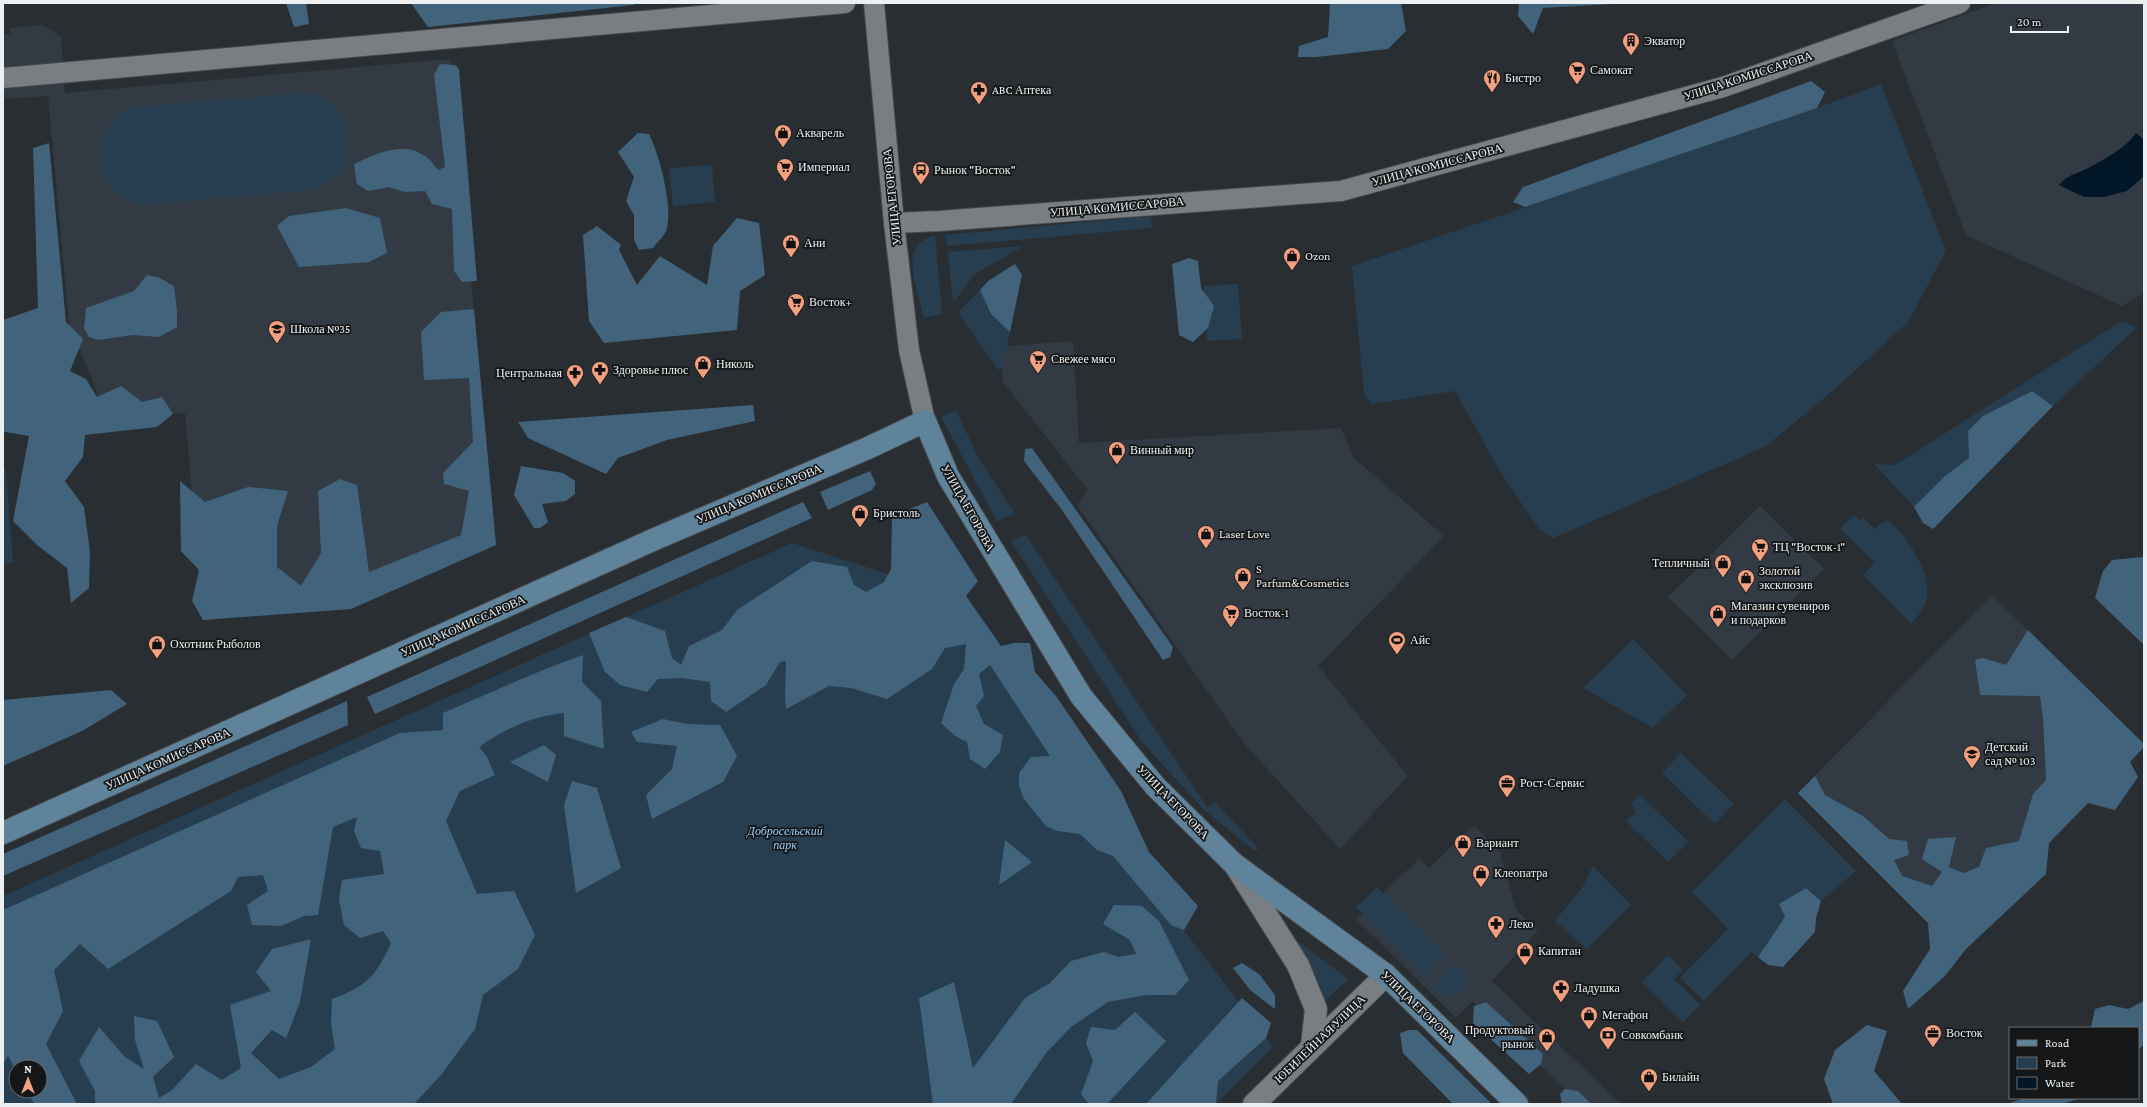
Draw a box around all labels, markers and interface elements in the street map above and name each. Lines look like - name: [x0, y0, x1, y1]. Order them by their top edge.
- scale bar: [2011, 8, 2068, 34]
- text: 20 m: [2017, 15, 2042, 29]
- building icon: Экватор: [1621, 31, 1641, 56]
- place label: Экватор: [1644, 34, 1685, 48]
- street label: УЛИЦА КОМИССАРОВА: [1682, 48, 1815, 103]
- supermarket icon: Самокат: [1567, 60, 1587, 85]
- place label: Самокат: [1590, 63, 1634, 77]
- restaurant icon: Бистро: [1482, 68, 1502, 93]
- place label: Бистро: [1505, 71, 1541, 85]
- pharmacy icon: ABC Аптека: [969, 80, 989, 105]
- place label: ABC Аптека: [992, 83, 1052, 97]
- shop icon: Акварель: [773, 123, 793, 148]
- place label: Акварель: [796, 126, 845, 140]
- street label: УЛИЦА КОМИССАРОВА: [1370, 141, 1504, 189]
- street label: УЛИЦА ЕГОРОВА: [880, 147, 904, 246]
- supermarket icon: Империал: [775, 157, 795, 182]
- place label: Империал: [798, 160, 850, 174]
- bus stop icon: Рынок "Восток": [911, 160, 931, 185]
- place label: Рынок "Восток": [934, 163, 1016, 177]
- street label: УЛИЦА КОМИССАРОВА: [1049, 194, 1185, 220]
- shop icon: Ани: [781, 233, 801, 258]
- place label: Ани: [804, 236, 826, 250]
- shop icon: Ozon: [1282, 246, 1302, 271]
- place label: Ozon: [1305, 249, 1331, 263]
- supermarket icon: Восток+: [786, 292, 806, 317]
- place label: Восток+: [809, 295, 852, 309]
- school or university icon: Школа №35: [267, 319, 287, 344]
- place label: Школа №35: [290, 322, 351, 336]
- supermarket icon: Свежее мясо: [1028, 349, 1048, 374]
- place label: Свежее мясо: [1051, 352, 1115, 366]
- shop icon: Николь: [693, 354, 713, 379]
- place label: Николь: [716, 357, 754, 371]
- pharmacy icon: Здоровье плюс: [590, 360, 610, 385]
- pharmacy icon: Центральная: [565, 363, 585, 388]
- place label: Здоровье плюс: [613, 363, 688, 377]
- place label: Центральная: [496, 366, 562, 380]
- shop icon: Винный мир: [1107, 440, 1127, 465]
- place label: Винный мир: [1130, 443, 1194, 457]
- street label: УЛИЦА КОМИССАРОВА: [694, 461, 824, 527]
- street label: УЛИЦА ЕГОРОВА: [938, 462, 998, 554]
- shop icon: Бристоль: [850, 503, 870, 528]
- place label: Бристоль: [873, 506, 921, 520]
- shop icon: Laser Love: [1196, 524, 1216, 549]
- place label: Laser Love: [1219, 527, 1270, 541]
- supermarket icon: ТЦ "Восток-1": [1750, 537, 1770, 562]
- place label: ТЦ "Восток-1": [1773, 540, 1845, 554]
- shop icon: Тепличный: [1713, 553, 1733, 578]
- place label: Тепличный: [1652, 556, 1711, 570]
- place label: S Parfum&Cosmetics: [1256, 562, 1349, 590]
- place label: Золотой эксклюзив: [1759, 564, 1813, 592]
- shop icon: S Parfum&Cosmetics: [1233, 566, 1253, 591]
- shop icon: Золотой эксклюзив: [1736, 568, 1756, 593]
- street label: УЛИЦА КОМИССАРОВА: [399, 592, 528, 660]
- place label: Магазин сувениров и подарков: [1731, 599, 1830, 627]
- supermarket icon: Восток-1: [1221, 603, 1241, 628]
- shop icon: Магазин сувениров и подарков: [1708, 603, 1728, 628]
- place label: Восток-1: [1244, 606, 1289, 620]
- sports icon: Айс: [1387, 630, 1407, 655]
- place label: Айс: [1410, 633, 1430, 647]
- shop icon: Охотник Рыболов: [147, 634, 167, 659]
- place label: Охотник Рыболов: [170, 637, 261, 651]
- street label: УЛИЦА КОМИССАРОВА: [104, 725, 233, 793]
- place label: Детский сад № 103: [1985, 740, 2036, 768]
- school or university icon: Детский сад № 103: [1962, 744, 1982, 769]
- street label: УЛИЦА ЕГОРОВА: [1134, 762, 1212, 842]
- office icon: Рост-Сервис: [1497, 773, 1517, 798]
- place label: Рост-Сервис: [1520, 776, 1585, 790]
- park label: Добросельский парк: [746, 824, 823, 852]
- shop icon: Вариант: [1453, 833, 1473, 858]
- place label: Вариант: [1476, 836, 1520, 850]
- shop icon: Клеопатра: [1471, 863, 1491, 888]
- place label: Клеопатра: [1494, 866, 1548, 880]
- pharmacy icon: Леко: [1486, 914, 1506, 939]
- place label: Леко: [1509, 917, 1534, 931]
- shop icon: Капитан: [1515, 941, 1535, 966]
- place label: Капитан: [1538, 944, 1582, 958]
- street label: УЛИЦА ЕГОРОВА: [1378, 968, 1458, 1046]
- pharmacy icon: Ладушка: [1551, 978, 1571, 1003]
- place label: Ладушка: [1574, 981, 1620, 995]
- street label: ЮБИЛЕЙНАЯ УЛИЦА: [1272, 992, 1369, 1086]
- shop icon: Мегафон: [1579, 1005, 1599, 1030]
- place label: Мегафон: [1602, 1008, 1649, 1022]
- place label: Продуктовый рынок: [1465, 1023, 1535, 1051]
- office icon: Восток: [1923, 1023, 1943, 1048]
- bank icon: Совкомбанк: [1598, 1025, 1618, 1050]
- place label: Восток: [1946, 1026, 1983, 1040]
- shop icon: Продуктовый рынок: [1537, 1027, 1557, 1052]
- legend: [2009, 1027, 2139, 1099]
- place label: Совкомбанк: [1621, 1028, 1683, 1042]
- text: Road: [2045, 1036, 2070, 1050]
- text: Park: [2045, 1056, 2067, 1070]
- north arrow: [8, 1059, 48, 1099]
- text: N: [24, 1063, 32, 1075]
- shop icon: Билайн: [1639, 1067, 1659, 1092]
- place label: Билайн: [1662, 1070, 1700, 1084]
- text: Water: [2045, 1076, 2075, 1090]

